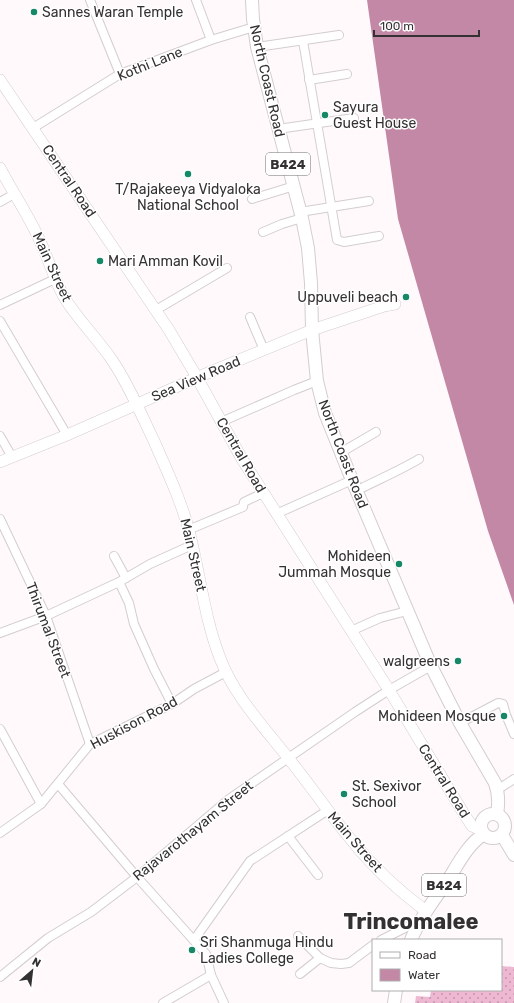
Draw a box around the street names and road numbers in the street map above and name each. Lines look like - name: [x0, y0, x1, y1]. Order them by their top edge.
- street label: North Coast Road: [246, 23, 288, 139]
- street label: Kothi Lane: [115, 43, 185, 85]
- street label: Central Road: [38, 141, 100, 221]
- road number: B424: [266, 153, 310, 175]
- street label: Main Street: [29, 230, 76, 305]
- street label: Sea View Road: [149, 353, 243, 405]
- street label: North Coast Road: [314, 397, 372, 511]
- street label: Central Road: [213, 414, 269, 496]
- street label: Main Street: [176, 517, 210, 594]
- street label: Thirumal Street: [22, 580, 74, 681]
- street label: Huskison Road: [87, 693, 181, 753]
- street label: Central Road: [415, 741, 473, 821]
- street label: Rajavarothayam Street: [130, 777, 257, 885]
- street label: Main Street: [324, 808, 386, 876]
- road number: B424: [422, 874, 466, 896]

